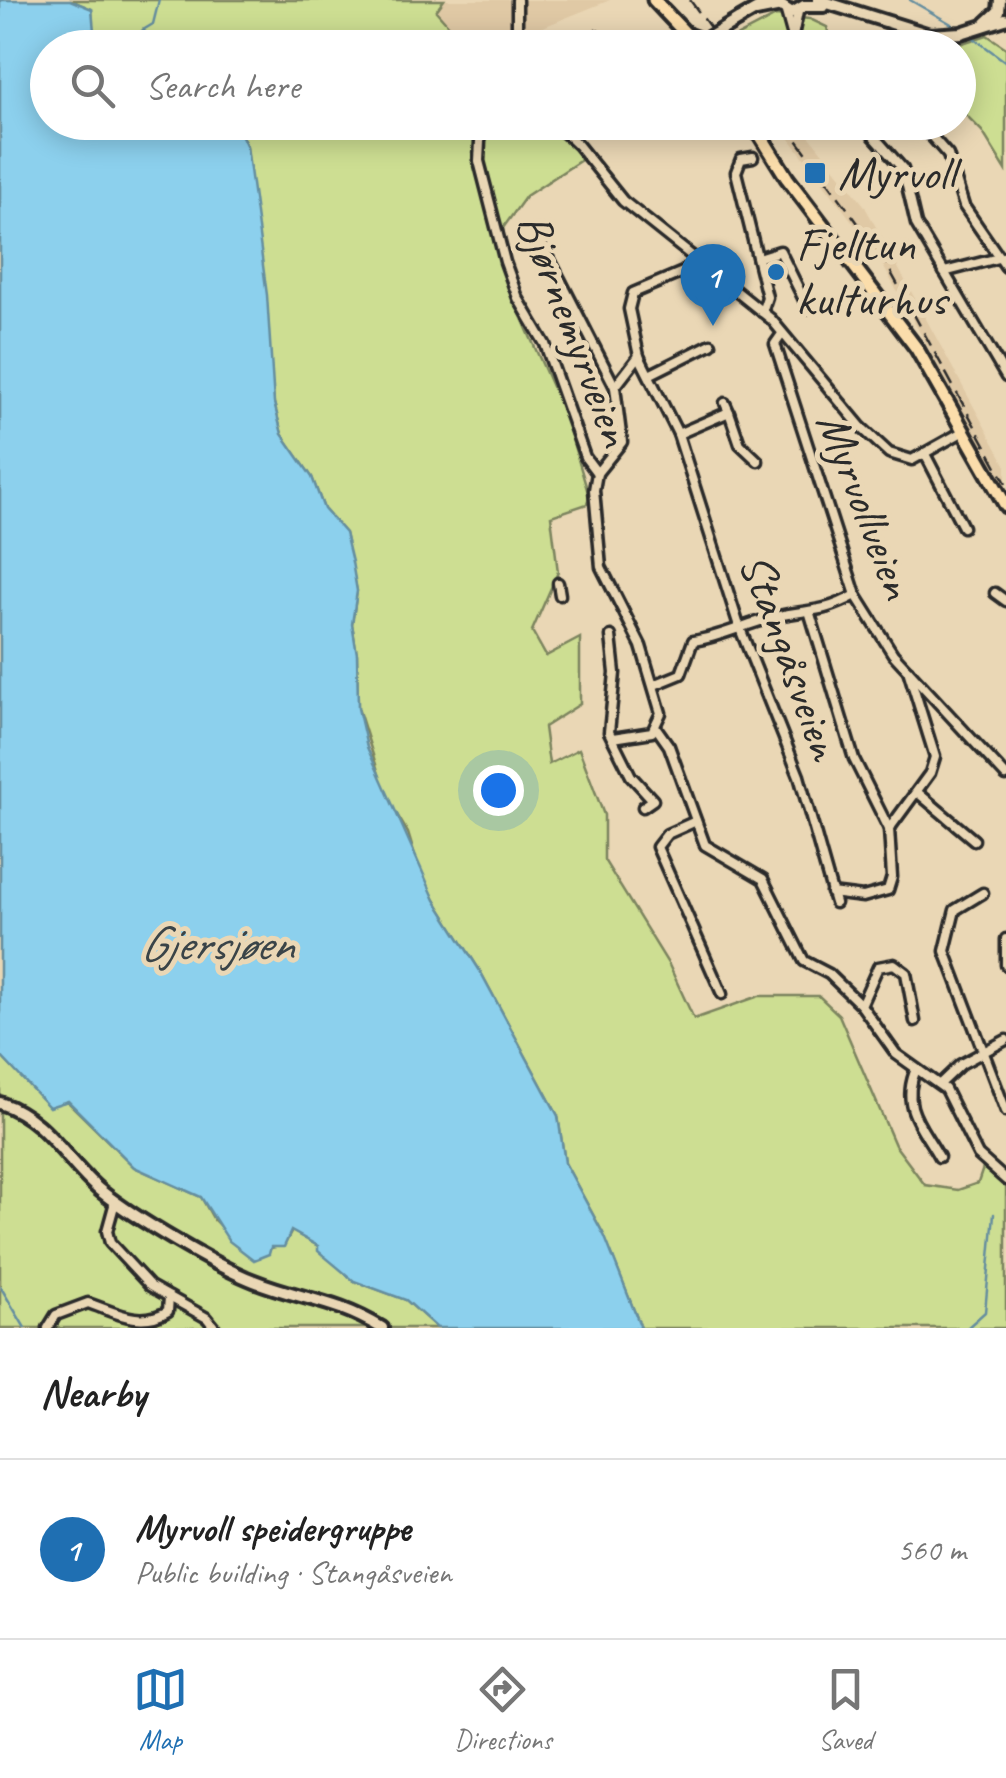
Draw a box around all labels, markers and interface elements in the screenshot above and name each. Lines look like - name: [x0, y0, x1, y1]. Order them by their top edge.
- search box: [30, 30, 976, 140]
- icon: search: [65, 58, 120, 113]
- text: Search here: [145, 62, 300, 109]
- place label: Myrvoll: [838, 143, 963, 203]
- marker: Myrvoll: [802, 160, 828, 186]
- street label: Bjørnemyrveien: [503, 204, 647, 455]
- place label: Fjelltun kulturhus: [796, 214, 950, 329]
- pin: 1: [680, 244, 746, 326]
- marker: Fjelltun kulturhus: [765, 261, 787, 283]
- street label: Myrvollveien: [803, 403, 929, 608]
- street label: Stangåsveien: [726, 545, 857, 769]
- your location: [473, 765, 524, 816]
- water label: Gjersjøen: [140, 912, 296, 975]
- text: Nearby: [40, 1367, 146, 1420]
- text: Myrvoll speidergruppe: [135, 1505, 410, 1552]
- text: 1: [65, 1529, 80, 1570]
- text: 560 m: [897, 1529, 966, 1570]
- text: Public building · Stangåsveien: [135, 1552, 452, 1593]
- tab: Map: [133, 1662, 188, 1757]
- tab: Directions: [454, 1662, 552, 1757]
- tab: Saved: [818, 1662, 873, 1757]

